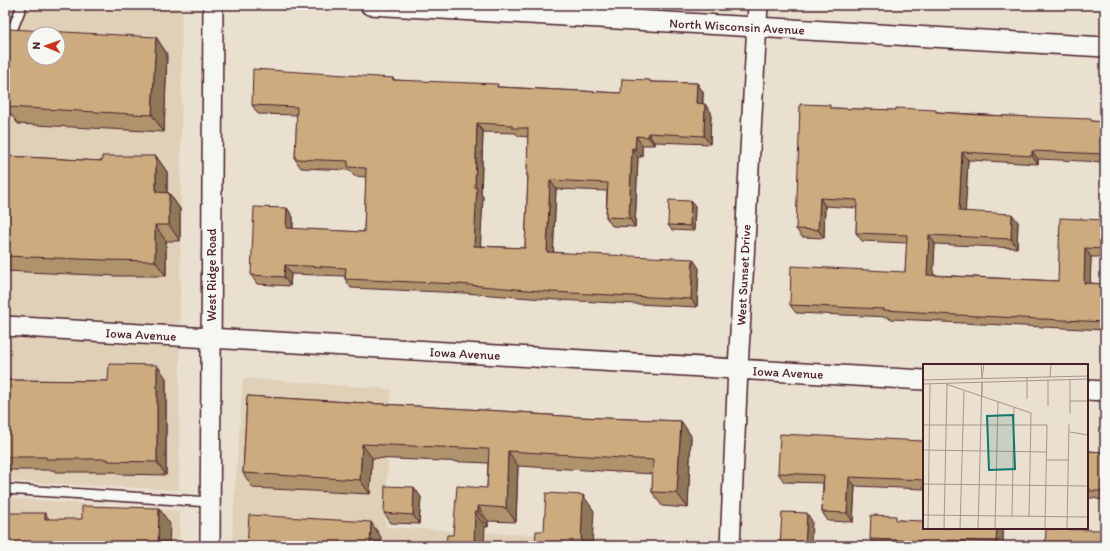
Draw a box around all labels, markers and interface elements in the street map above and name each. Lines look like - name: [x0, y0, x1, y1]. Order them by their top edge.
- street label: North Wisconsin Avenue: [669, 15, 805, 38]
- north arrow: [26, 26, 66, 66]
- text: N: [30, 42, 43, 50]
- street label: West Sunset Drive: [733, 224, 754, 326]
- street label: West Ridge Road: [204, 229, 219, 321]
- street label: Iowa Avenue: [105, 325, 177, 344]
- street label: Iowa Avenue: [429, 344, 501, 363]
- street label: Iowa Avenue: [752, 363, 824, 382]
- inset map: [923, 364, 1088, 529]

